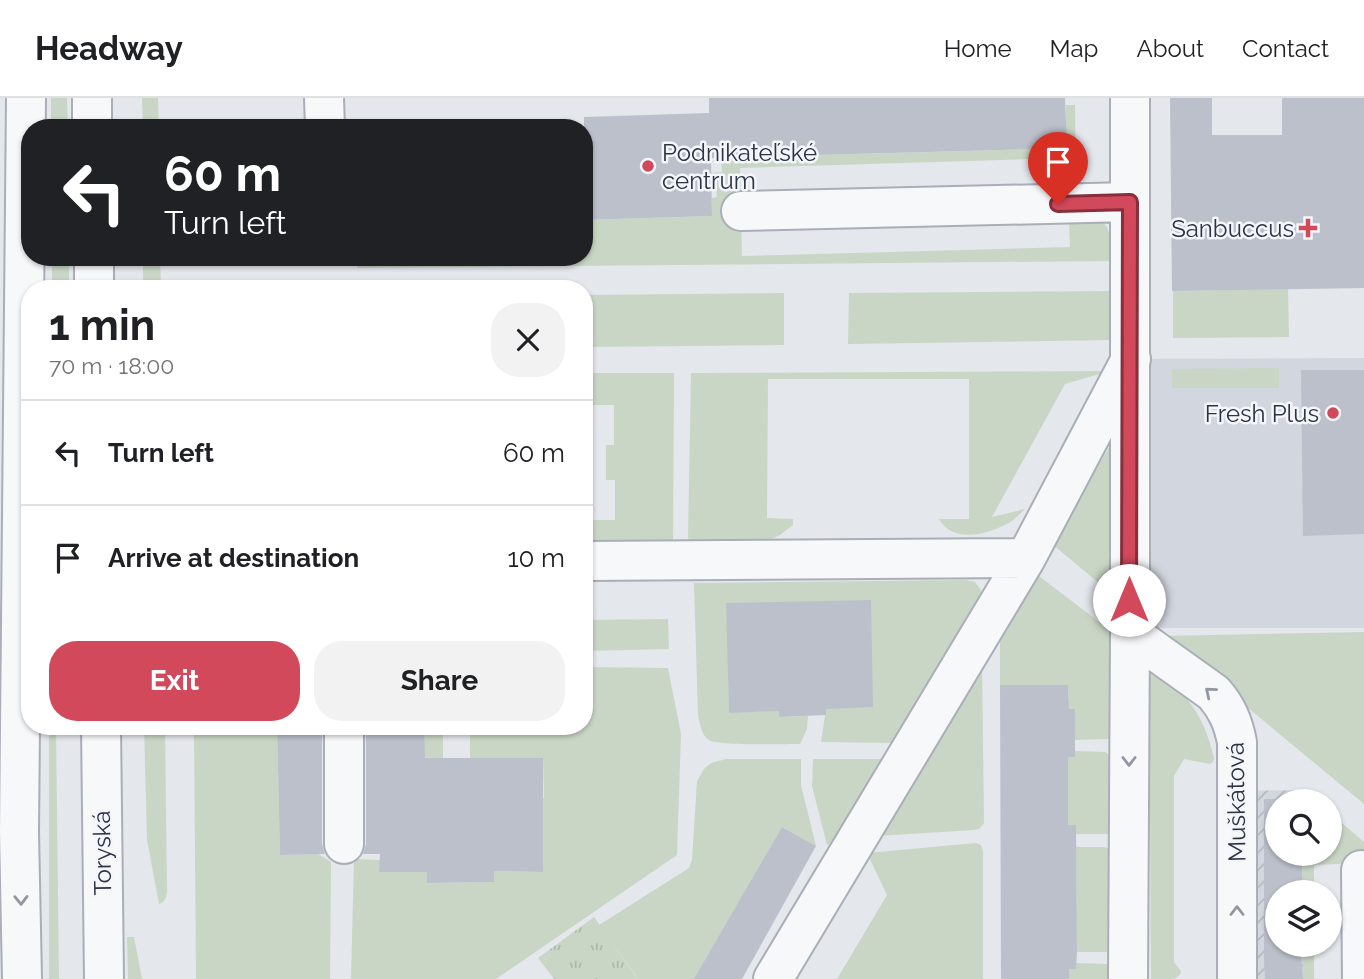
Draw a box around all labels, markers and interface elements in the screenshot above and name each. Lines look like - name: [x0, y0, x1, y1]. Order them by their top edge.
- text: Headway: [35, 29, 183, 68]
- text: Home: [944, 34, 1012, 63]
- text: Map: [1050, 34, 1098, 63]
- text: About: [1136, 34, 1204, 63]
- text: Contact: [1242, 34, 1329, 63]
- pin: [1028, 132, 1088, 204]
- place label: Podnikateľské centrum: [662, 138, 817, 195]
- icon: arrive: [1039, 143, 1077, 181]
- text: 60 m: [164, 145, 281, 202]
- icon: left: [49, 147, 140, 238]
- marker: Podnikateľské centrum: [640, 158, 656, 174]
- text: Turn left: [164, 204, 286, 241]
- place label: Sanbuccus: [1171, 214, 1294, 243]
- marker: Sanbuccus: [1300, 220, 1316, 236]
- text: 1 min: [49, 301, 155, 350]
- button: close: [491, 303, 565, 377]
- text: 70 m · 18:00: [49, 352, 174, 379]
- place label: Fresh Plus: [1205, 399, 1319, 428]
- marker: Fresh Plus: [1325, 405, 1341, 421]
- icon: left: [49, 434, 87, 472]
- text: Turn left: [108, 438, 214, 468]
- text: 60 m: [503, 438, 565, 468]
- icon: arrive: [49, 539, 87, 577]
- text: Arrive at destination: [108, 543, 359, 573]
- text: 10 m: [507, 543, 565, 573]
- position arrow: [1092, 563, 1166, 637]
- button: Exit: [49, 641, 300, 721]
- button: Share: [314, 641, 565, 721]
- one-way arrow: [1206, 688, 1219, 700]
- street label: Muškátová: [1220, 742, 1252, 862]
- one-way arrow: [1121, 756, 1137, 767]
- map controls: [1265, 789, 1342, 957]
- button: search: [1265, 789, 1342, 866]
- street label: Toryská: [87, 810, 117, 896]
- button: layers: [1265, 880, 1342, 957]
- one-way arrow: [13, 895, 28, 906]
- one-way arrow: [1229, 905, 1245, 916]

